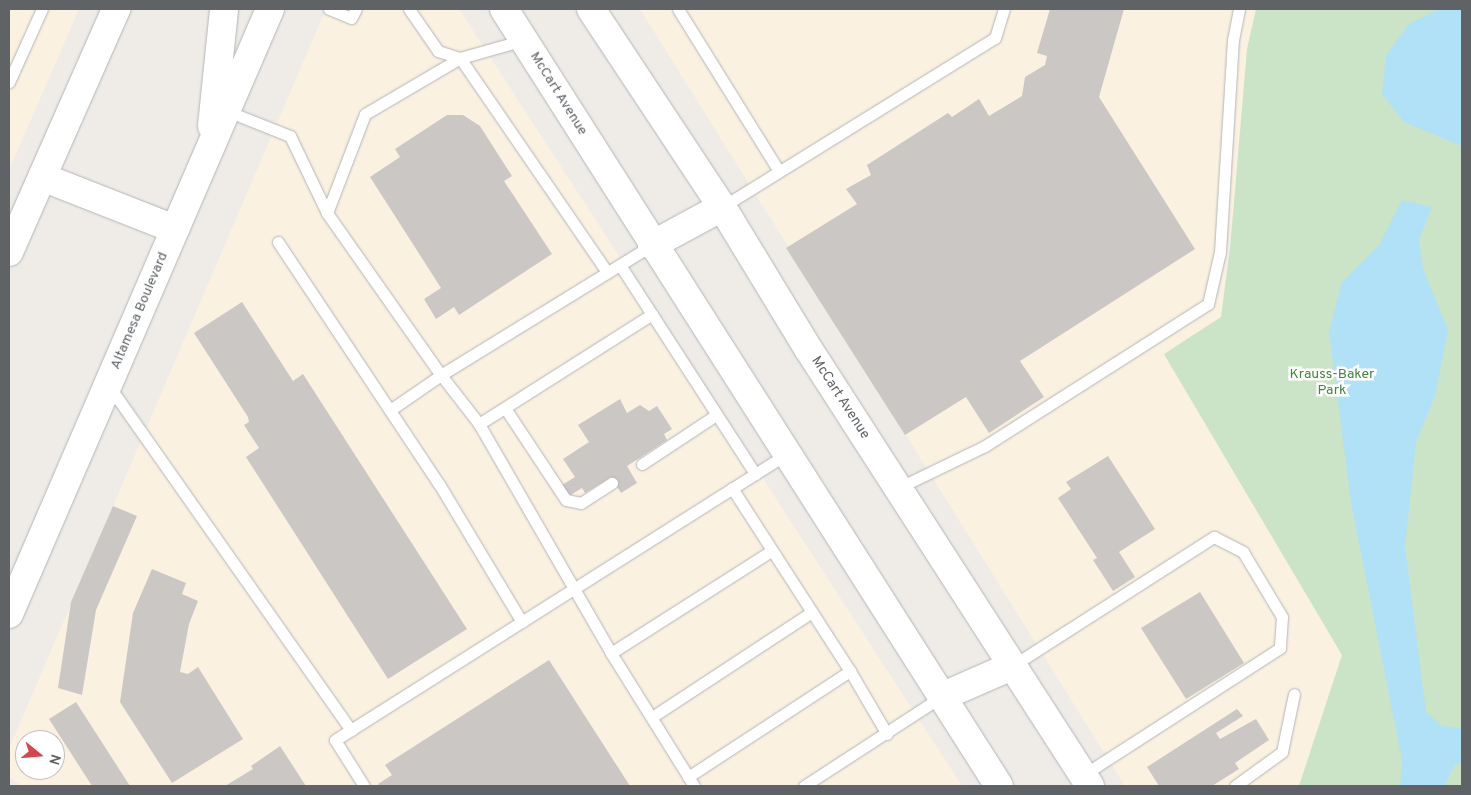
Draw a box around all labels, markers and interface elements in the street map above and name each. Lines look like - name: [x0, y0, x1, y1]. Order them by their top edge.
- street label: McCart Avenue: [526, 49, 590, 139]
- street label: Altamesa Boulevard: [108, 250, 172, 372]
- street label: McCart Avenue: [807, 353, 873, 443]
- park label: Krauss-Baker Park: [1289, 367, 1375, 400]
- north arrow: [15, 730, 65, 780]
- text: N: [44, 752, 63, 767]

